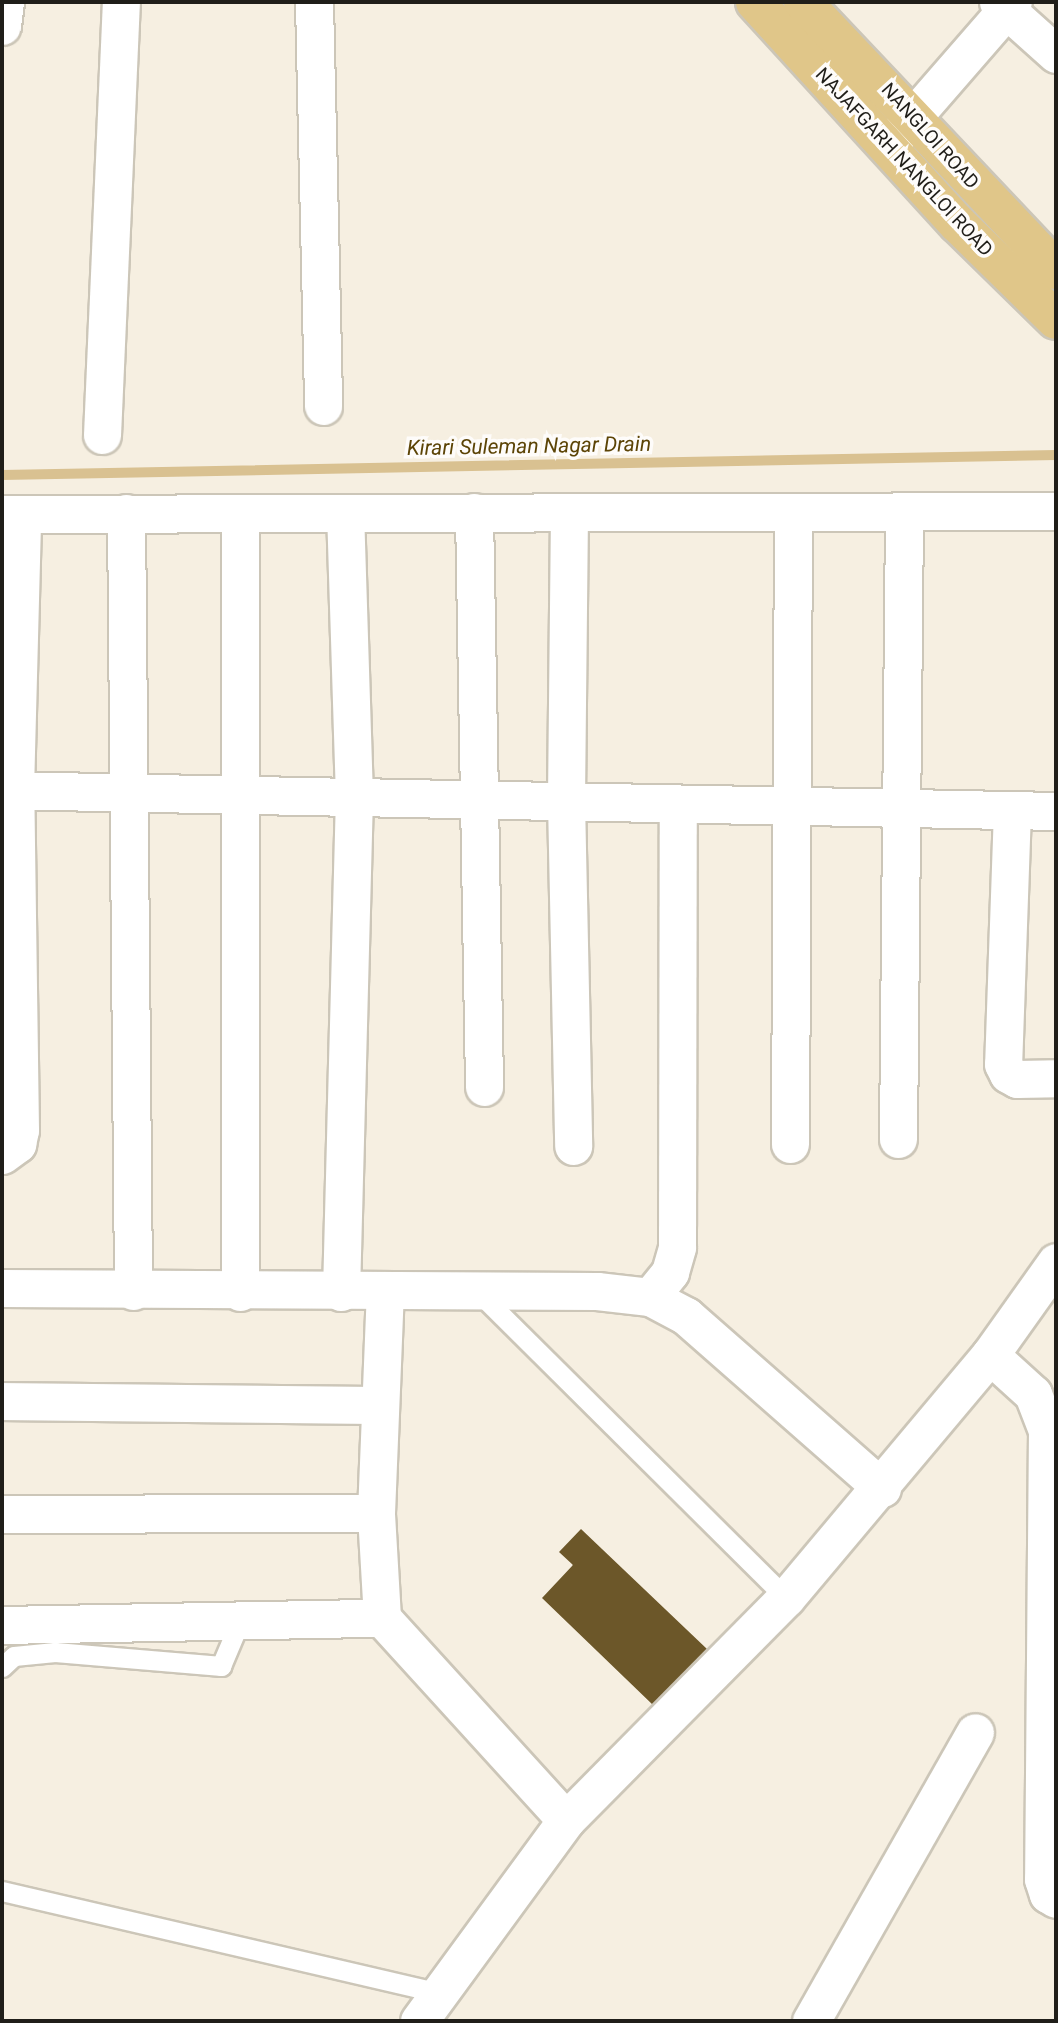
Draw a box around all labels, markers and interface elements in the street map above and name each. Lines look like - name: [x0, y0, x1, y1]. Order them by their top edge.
- street label: NAJAFGARH NANGLOI ROAD: [811, 63, 997, 261]
- street label: NANGLOI ROAD: [876, 78, 984, 194]
- water label: Kirari Suleman Nagar Drain: [407, 431, 651, 461]

